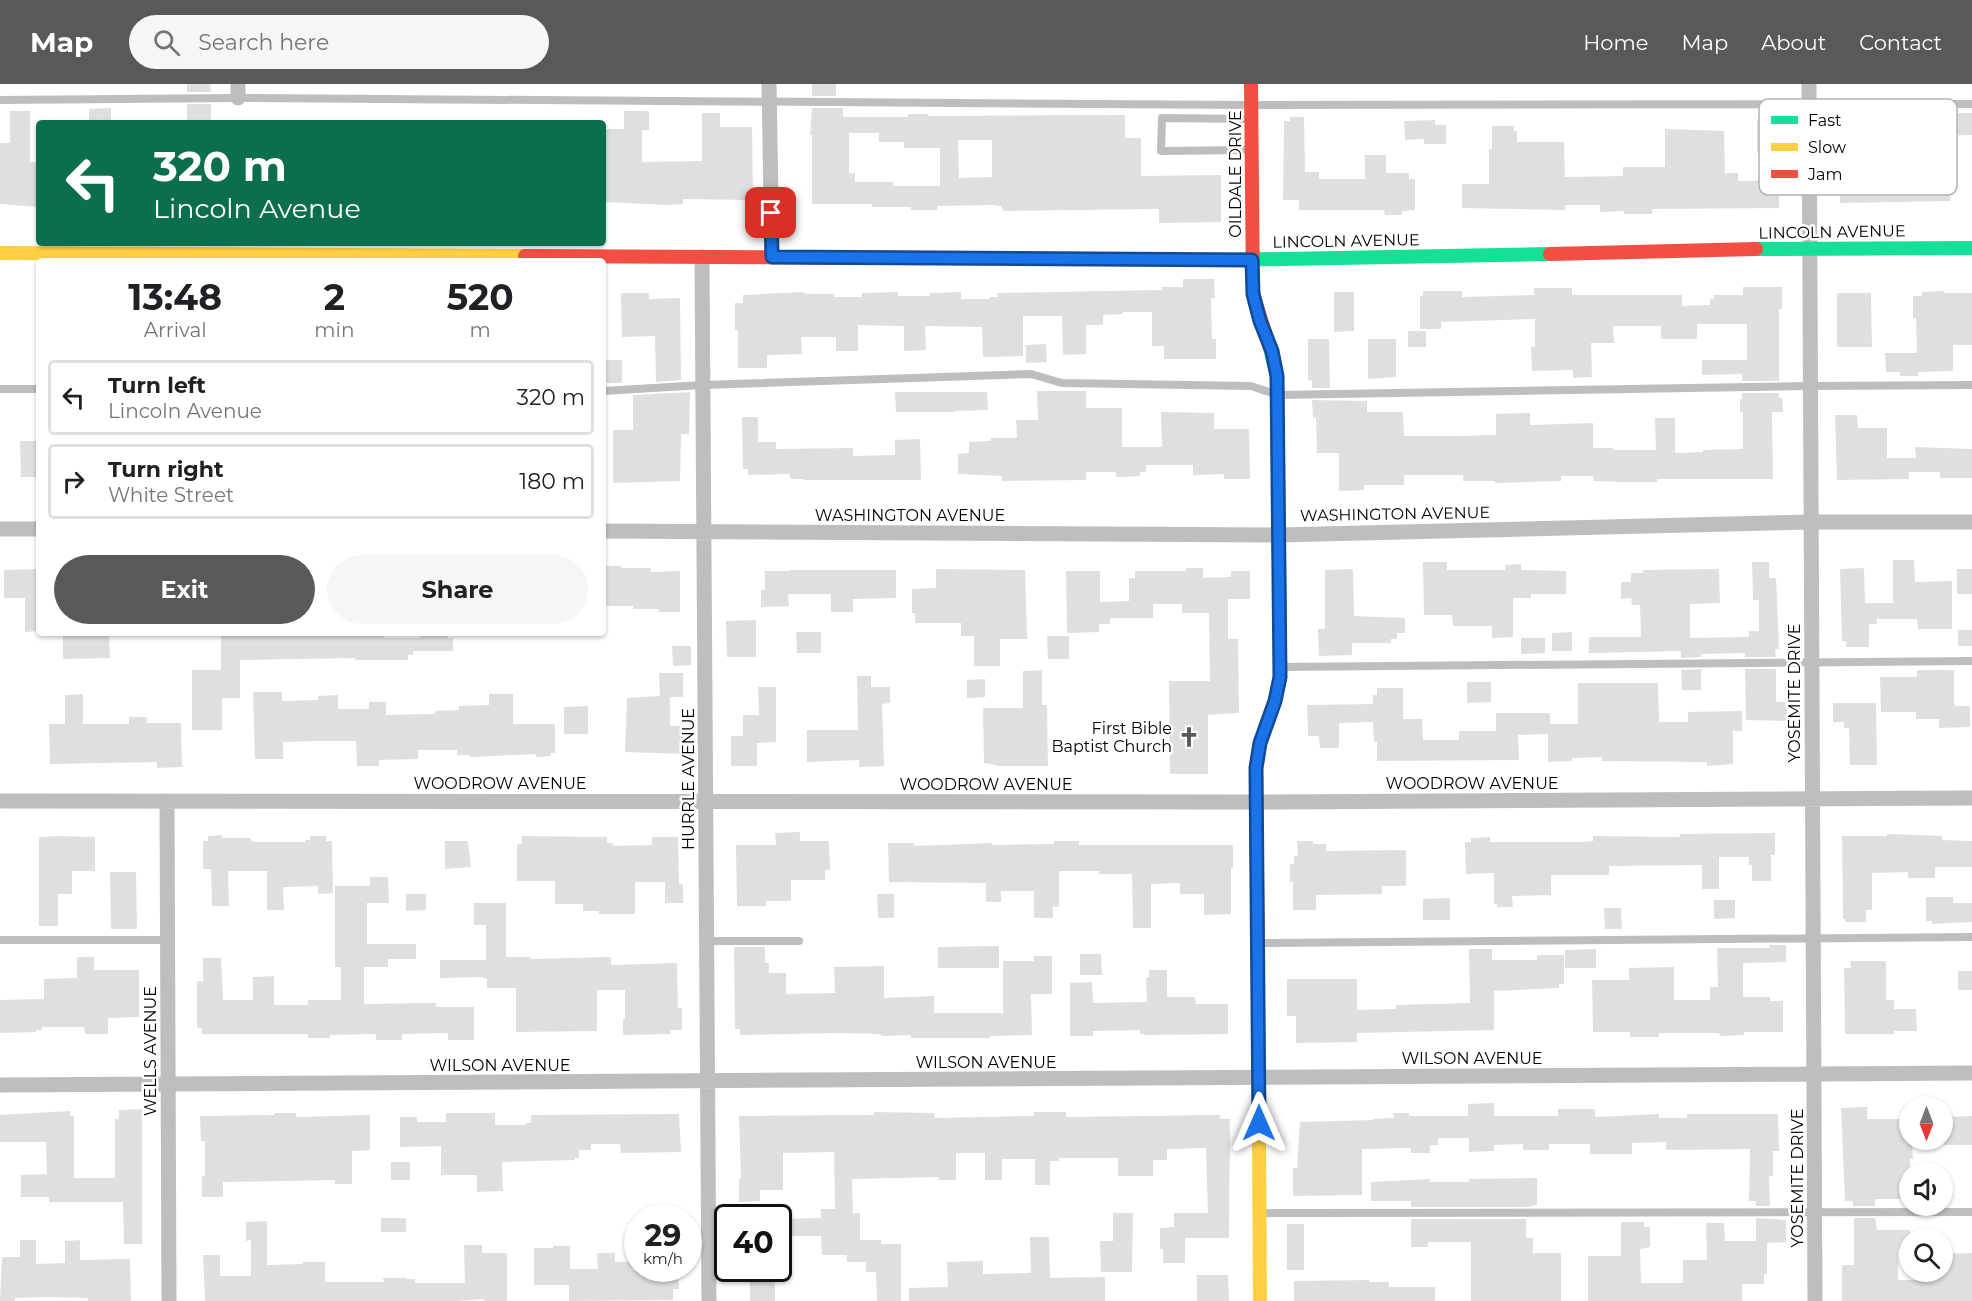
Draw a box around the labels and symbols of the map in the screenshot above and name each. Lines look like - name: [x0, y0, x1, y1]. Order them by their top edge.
- legend: [1759, 99, 1957, 195]
- street label: OILDALE DRIVE: [1226, 110, 1245, 238]
- text: Fast: [1808, 111, 1842, 130]
- text: Slow: [1808, 138, 1846, 157]
- text: Jam: [1807, 165, 1842, 184]
- pin: [745, 187, 796, 238]
- street label: LINCOLN AVENUE: [1758, 221, 1906, 243]
- street label: LINCOLN AVENUE: [1272, 230, 1420, 252]
- street label: WASHINGTON AVENUE: [1300, 503, 1490, 525]
- street label: WASHINGTON AVENUE: [815, 506, 1005, 525]
- street label: YOSEMITE DRIVE: [1785, 624, 1804, 762]
- street label: HURRLE AVENUE: [679, 708, 698, 850]
- place label: First Bible Baptist Church: [1052, 719, 1172, 756]
- church icon: First Bible Baptist Church: [1177, 725, 1201, 749]
- street label: WOODROW AVENUE: [413, 774, 587, 793]
- street label: WOODROW AVENUE: [1385, 774, 1559, 793]
- street label: WOODROW AVENUE: [899, 775, 1073, 794]
- street label: WELLS AVENUE: [141, 986, 160, 1116]
- street label: WILSON AVENUE: [1401, 1049, 1543, 1068]
- street label: WILSON AVENUE: [915, 1053, 1057, 1072]
- street label: WILSON AVENUE: [429, 1056, 571, 1075]
- position arrow: [1227, 1091, 1291, 1155]
- north arrow: [1899, 1096, 1953, 1150]
- street label: YOSEMITE DRIVE: [1788, 1109, 1807, 1247]
- speed limit sign: 40: [714, 1204, 792, 1282]

